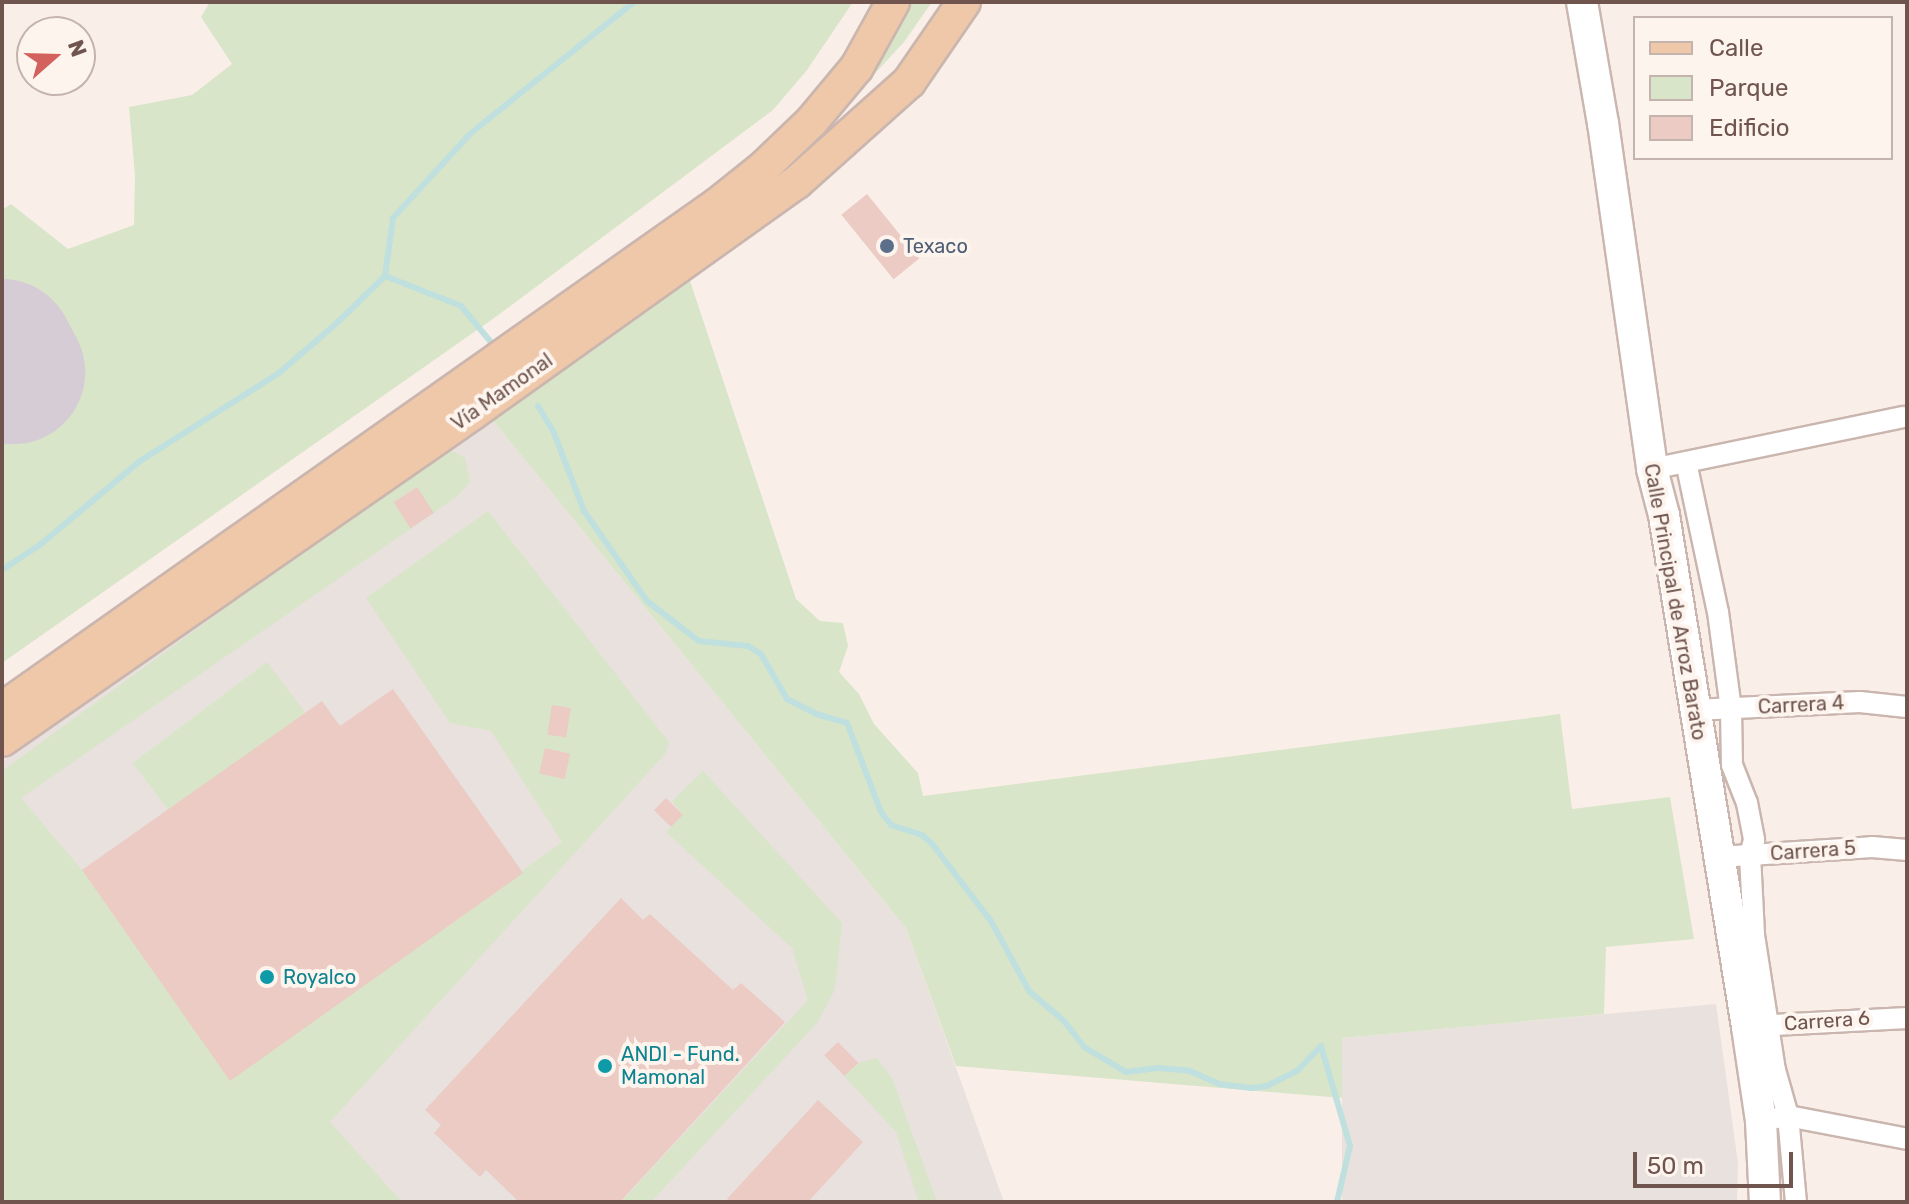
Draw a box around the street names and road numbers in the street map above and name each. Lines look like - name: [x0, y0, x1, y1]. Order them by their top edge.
- street label: Vía Mamonal: [447, 348, 557, 436]
- street label: Calle Principal de Arroz Barato: [1639, 461, 1711, 743]
- street label: Carrera 4: [1757, 691, 1845, 719]
- street label: Carrera 5: [1769, 836, 1857, 866]
- street label: Carrera 6: [1783, 1006, 1871, 1036]

